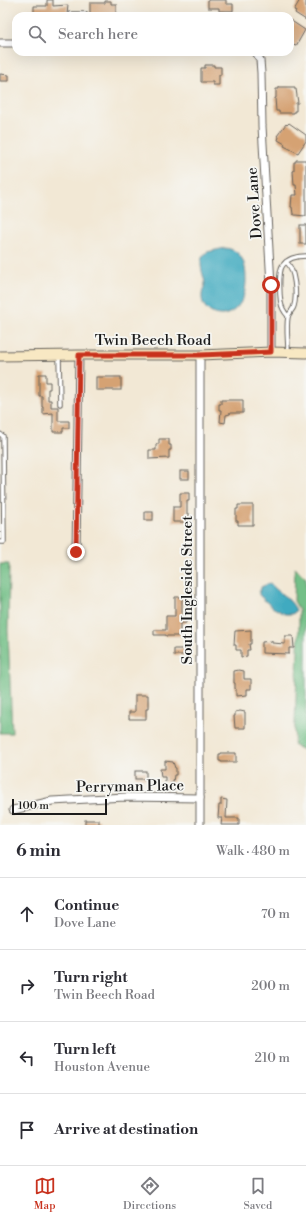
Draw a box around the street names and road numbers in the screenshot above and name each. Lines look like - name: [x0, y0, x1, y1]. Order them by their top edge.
- street label: Dove Lane: [243, 167, 266, 239]
- street label: Twin Beech Road: [95, 331, 212, 350]
- street label: South Ingleside Street: [178, 515, 197, 664]
- street label: Perryman Place: [76, 776, 184, 797]

